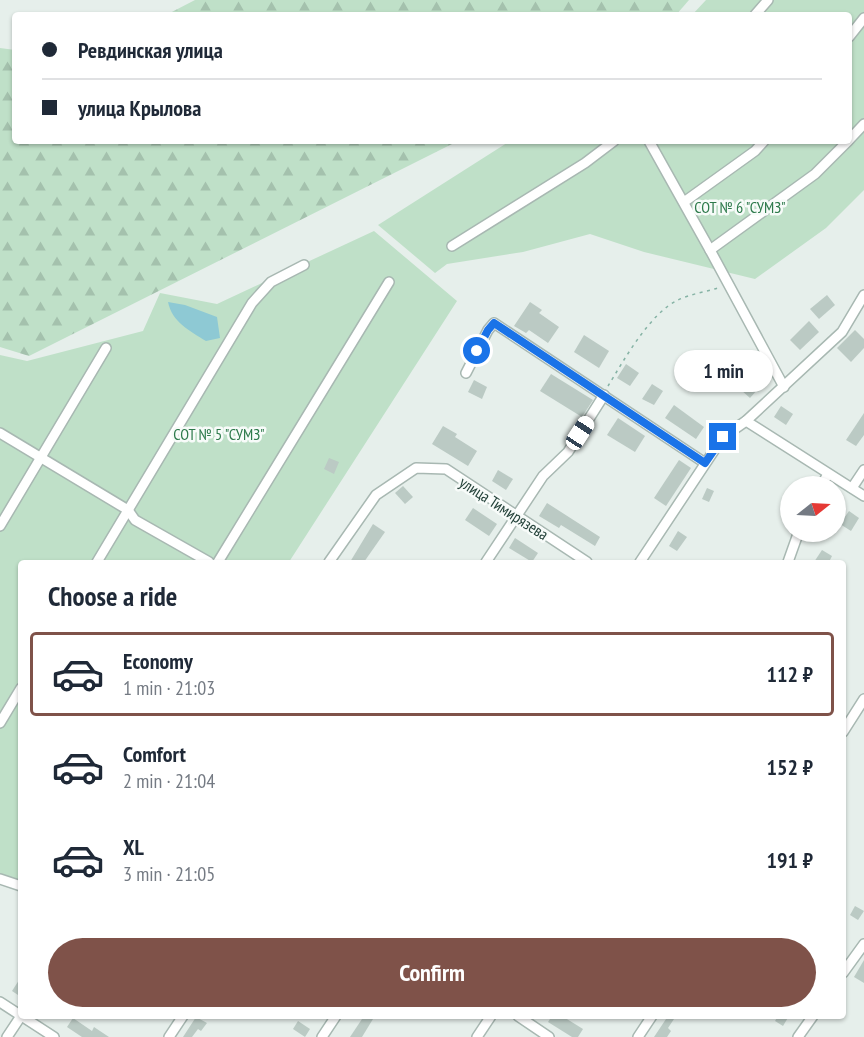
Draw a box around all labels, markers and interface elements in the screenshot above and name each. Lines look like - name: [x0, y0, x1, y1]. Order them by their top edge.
- text: Ревдинская улица: [78, 36, 223, 64]
- text: улица Крылова: [78, 94, 201, 122]
- park label: СОТ № 6 "СУМЗ": [694, 197, 786, 217]
- route start: [463, 337, 490, 364]
- callout: 1 min: [674, 350, 772, 392]
- text: 1 min: [703, 358, 744, 384]
- car: [563, 413, 597, 453]
- route end: [709, 423, 736, 450]
- park label: СОТ № 5 "СУМЗ": [173, 424, 265, 444]
- street label: улица Тимирязева: [456, 472, 552, 544]
- north arrow: [780, 476, 846, 542]
- map controls: [780, 476, 846, 542]
- text: Choose a ride: [48, 579, 177, 613]
- icon: car: [51, 647, 105, 701]
- text: Economy: [123, 647, 193, 675]
- text: 112 ₽: [766, 660, 813, 688]
- text: 1 min · 21:03: [123, 675, 215, 701]
- icon: car: [51, 740, 105, 794]
- text: Comfort: [123, 740, 186, 768]
- text: 152 ₽: [766, 753, 813, 781]
- text: 2 min · 21:04: [123, 768, 215, 794]
- icon: car: [51, 833, 105, 887]
- text: XL: [123, 833, 144, 861]
- text: 191 ₽: [766, 846, 813, 874]
- text: 3 min · 21:05: [123, 861, 215, 887]
- button: Confirm: [48, 938, 816, 1007]

